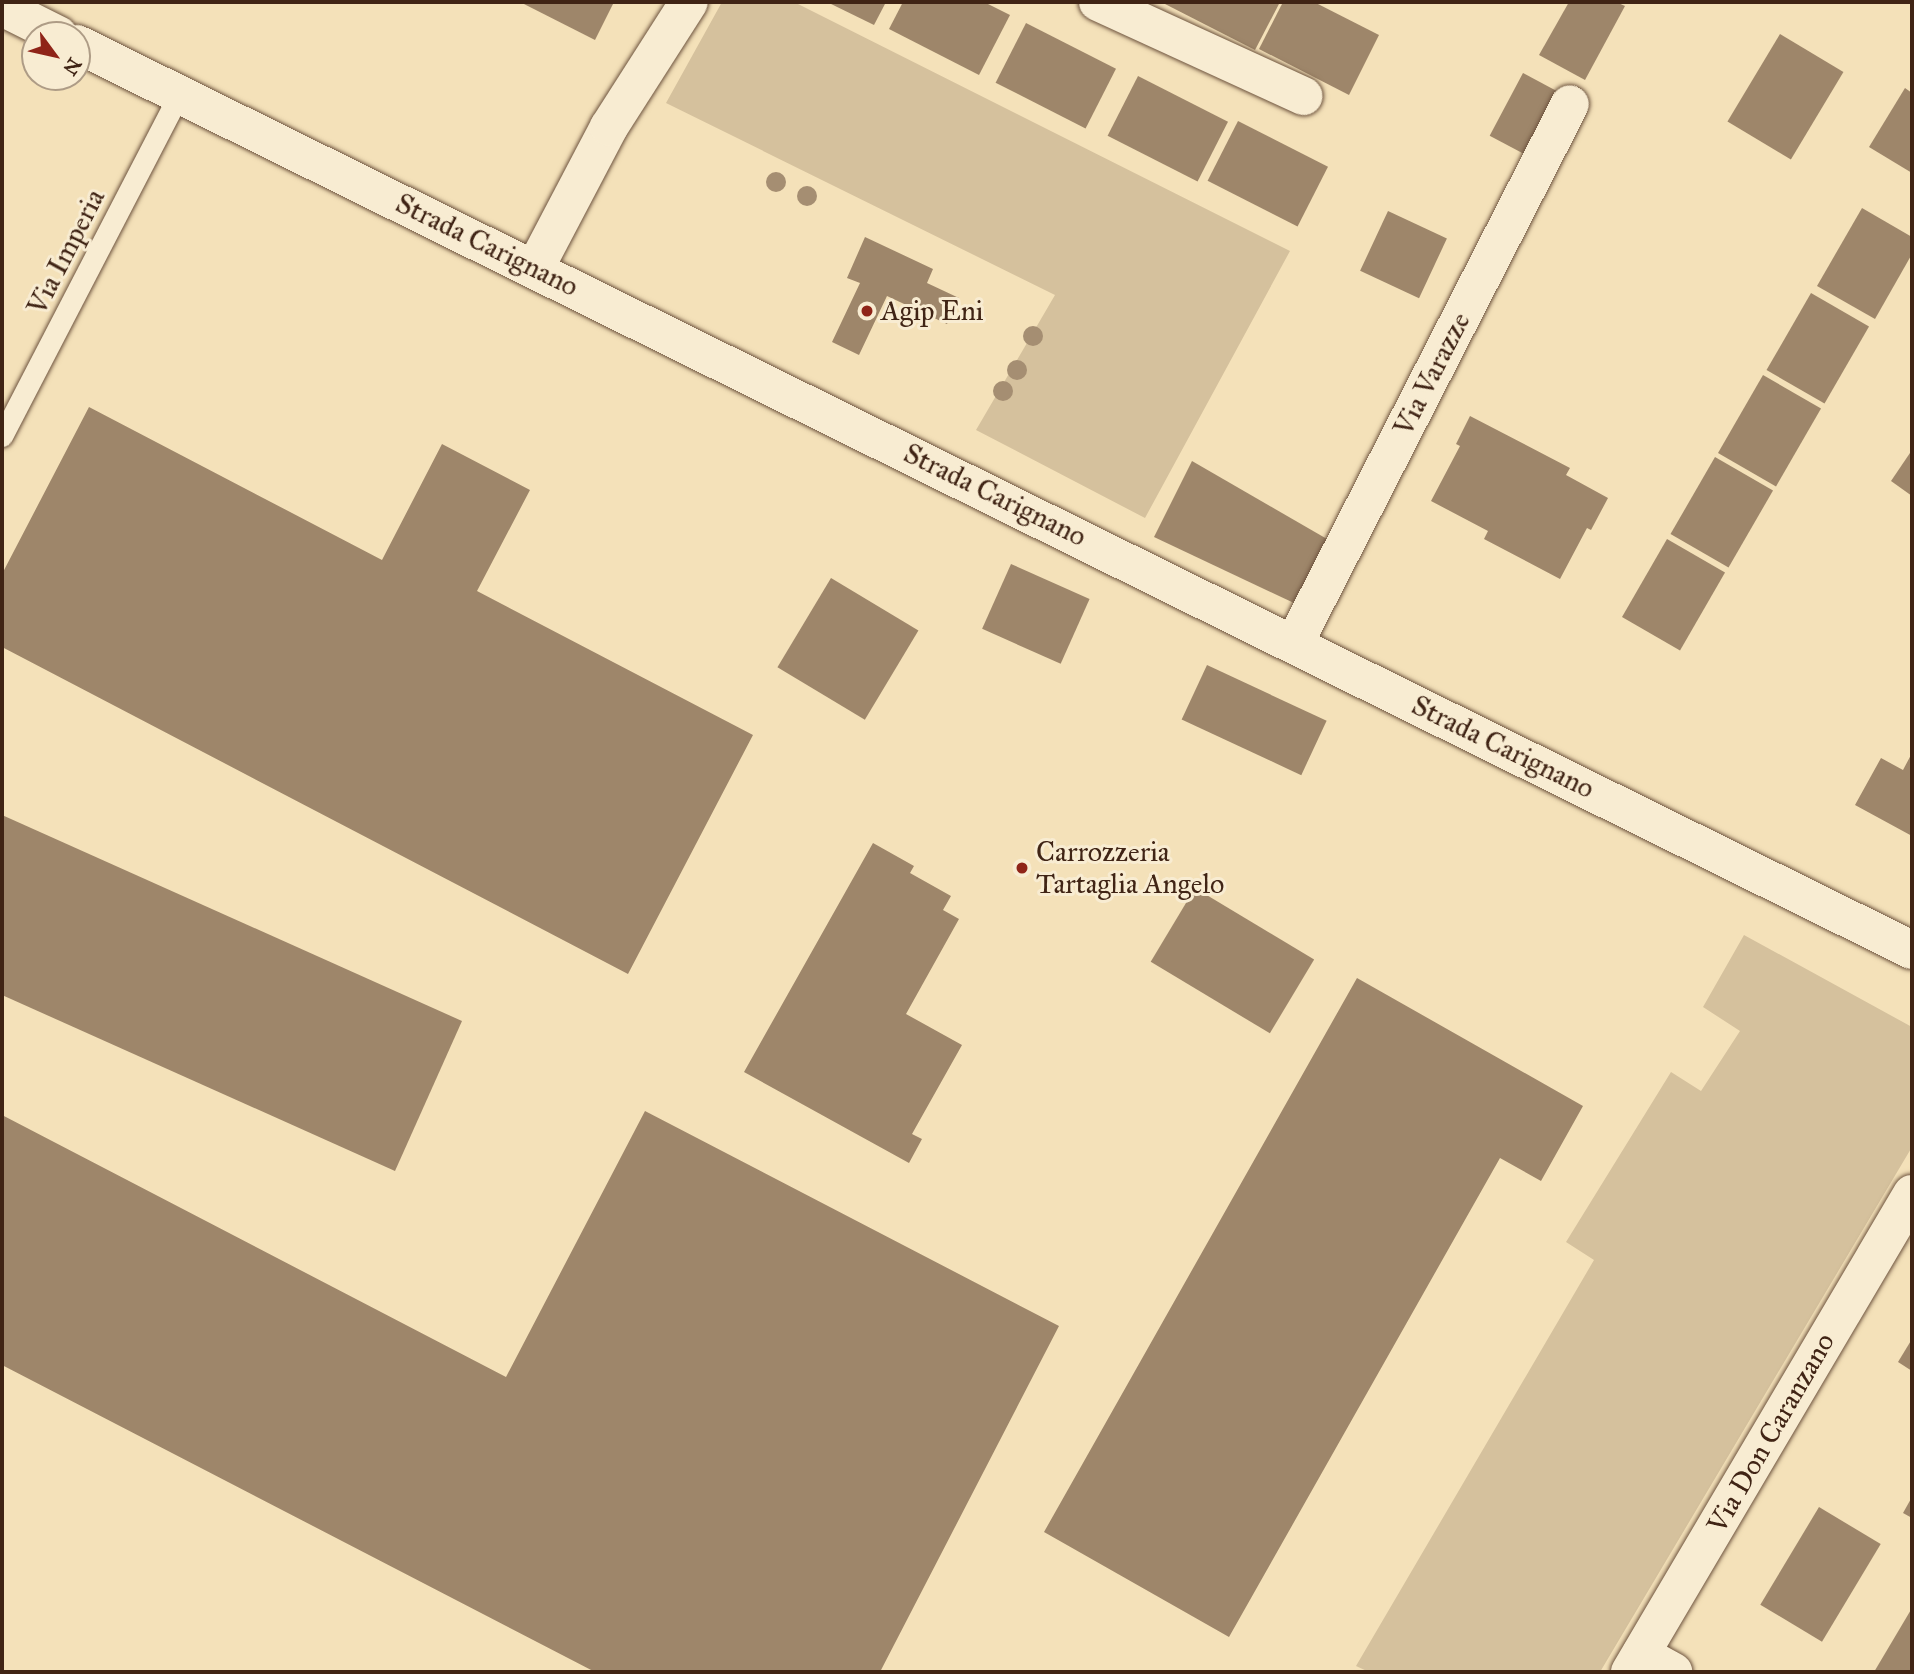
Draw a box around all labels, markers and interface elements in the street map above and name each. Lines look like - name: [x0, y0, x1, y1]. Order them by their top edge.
- north arrow: [21, 21, 91, 91]
- text: N: [58, 54, 86, 80]
- street label: Via Imperia: [20, 184, 112, 320]
- street label: Strada Carignano: [390, 186, 584, 304]
- place label: Agip Eni: [881, 294, 984, 328]
- marker: Agip Eni: [859, 303, 875, 319]
- street label: Via Varazze: [1387, 307, 1477, 441]
- street label: Strada Carignano: [898, 436, 1092, 554]
- street label: Strada Carignano: [1406, 688, 1600, 806]
- place label: Carrozzeria Tartaglia Angelo: [1036, 835, 1224, 901]
- marker: Carrozzeria Tartaglia Angelo: [1014, 860, 1030, 876]
- street label: Via Don Caranzano: [1700, 1327, 1842, 1539]

